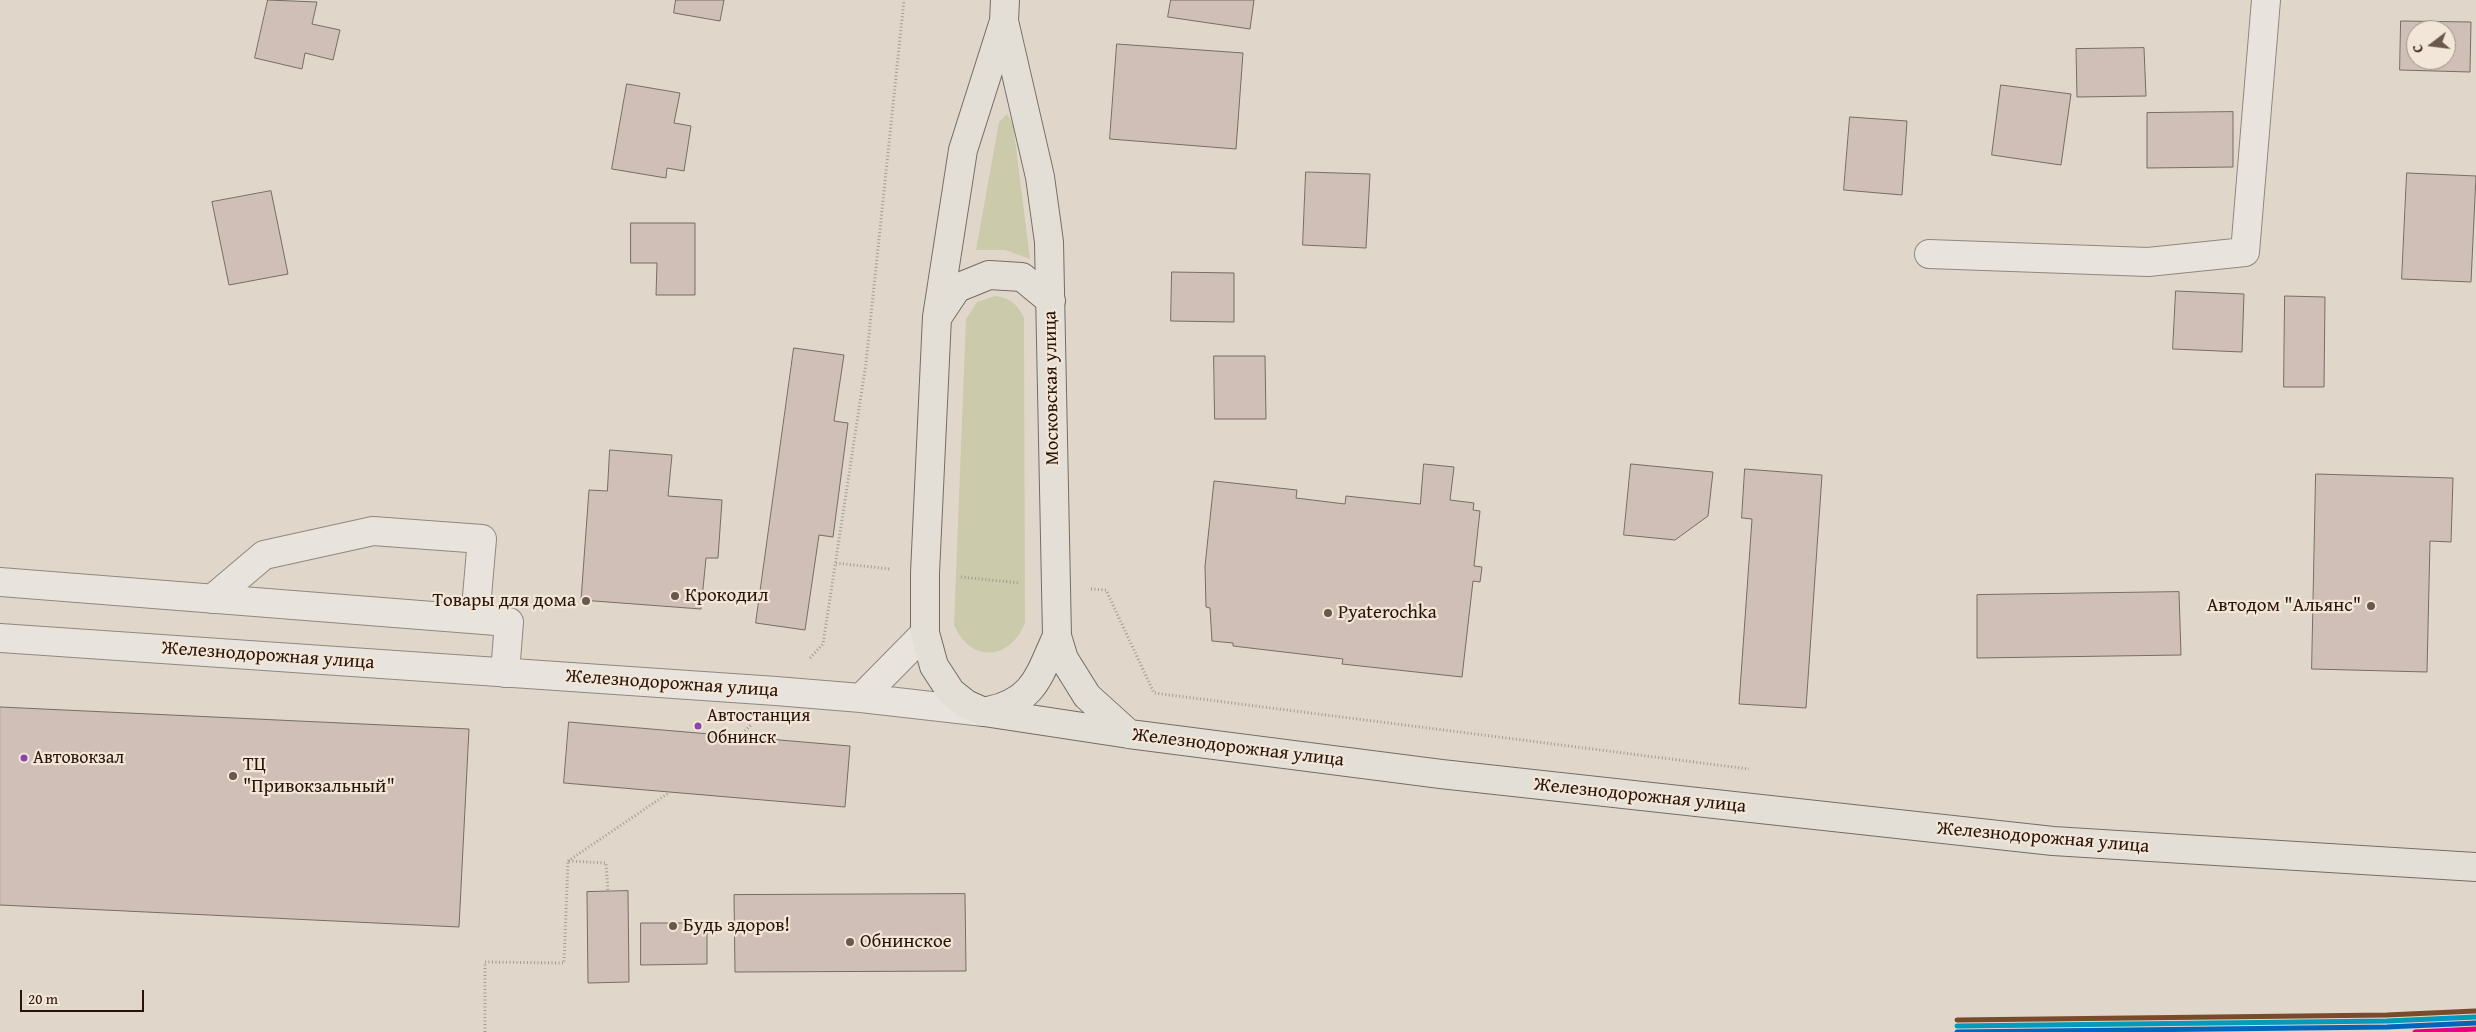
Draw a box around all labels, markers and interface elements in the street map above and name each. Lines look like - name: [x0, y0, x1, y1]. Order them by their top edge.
- north arrow: [2406, 20, 2456, 70]
- text: С: [2407, 42, 2428, 55]
- street label: Московская улица: [1039, 311, 1065, 465]
- place label: Крокодил: [685, 585, 768, 607]
- place label: Товары для дома: [432, 590, 576, 612]
- marker: Крокодил: [669, 590, 681, 602]
- marker: Товары для дома: [580, 595, 592, 607]
- place label: Автодом "Альянс": [2207, 595, 2361, 617]
- marker: Автодом "Альянс": [2365, 600, 2377, 612]
- place label: Pyaterochka: [1338, 602, 1437, 624]
- marker: Pyaterochka: [1322, 607, 1334, 619]
- street label: Железнодорожная улица: [161, 637, 375, 675]
- street label: Железнодорожная улица: [565, 665, 779, 703]
- place label: Автостанция Обнинск: [707, 705, 810, 748]
- marker: Автостанция Обнинск: [693, 721, 703, 731]
- street label: Железнодорожная улица: [1131, 724, 1345, 772]
- place label: Автовокзал: [33, 747, 124, 769]
- marker: Автовокзал: [19, 753, 29, 763]
- place label: ТЦ "Привокзальный": [243, 754, 395, 798]
- marker: ТЦ "Привокзальный": [227, 770, 239, 782]
- street label: Железнодорожная улица: [1533, 774, 1747, 818]
- street label: Железнодорожная улица: [1936, 817, 2150, 859]
- place label: Будь здоров!: [683, 915, 790, 937]
- marker: Будь здоров!: [667, 920, 679, 932]
- place label: Обнинское: [860, 931, 952, 953]
- marker: Обнинское: [844, 936, 856, 948]
- scale bar: [22, 980, 146, 1012]
- text: 20 m: [28, 988, 58, 1009]

